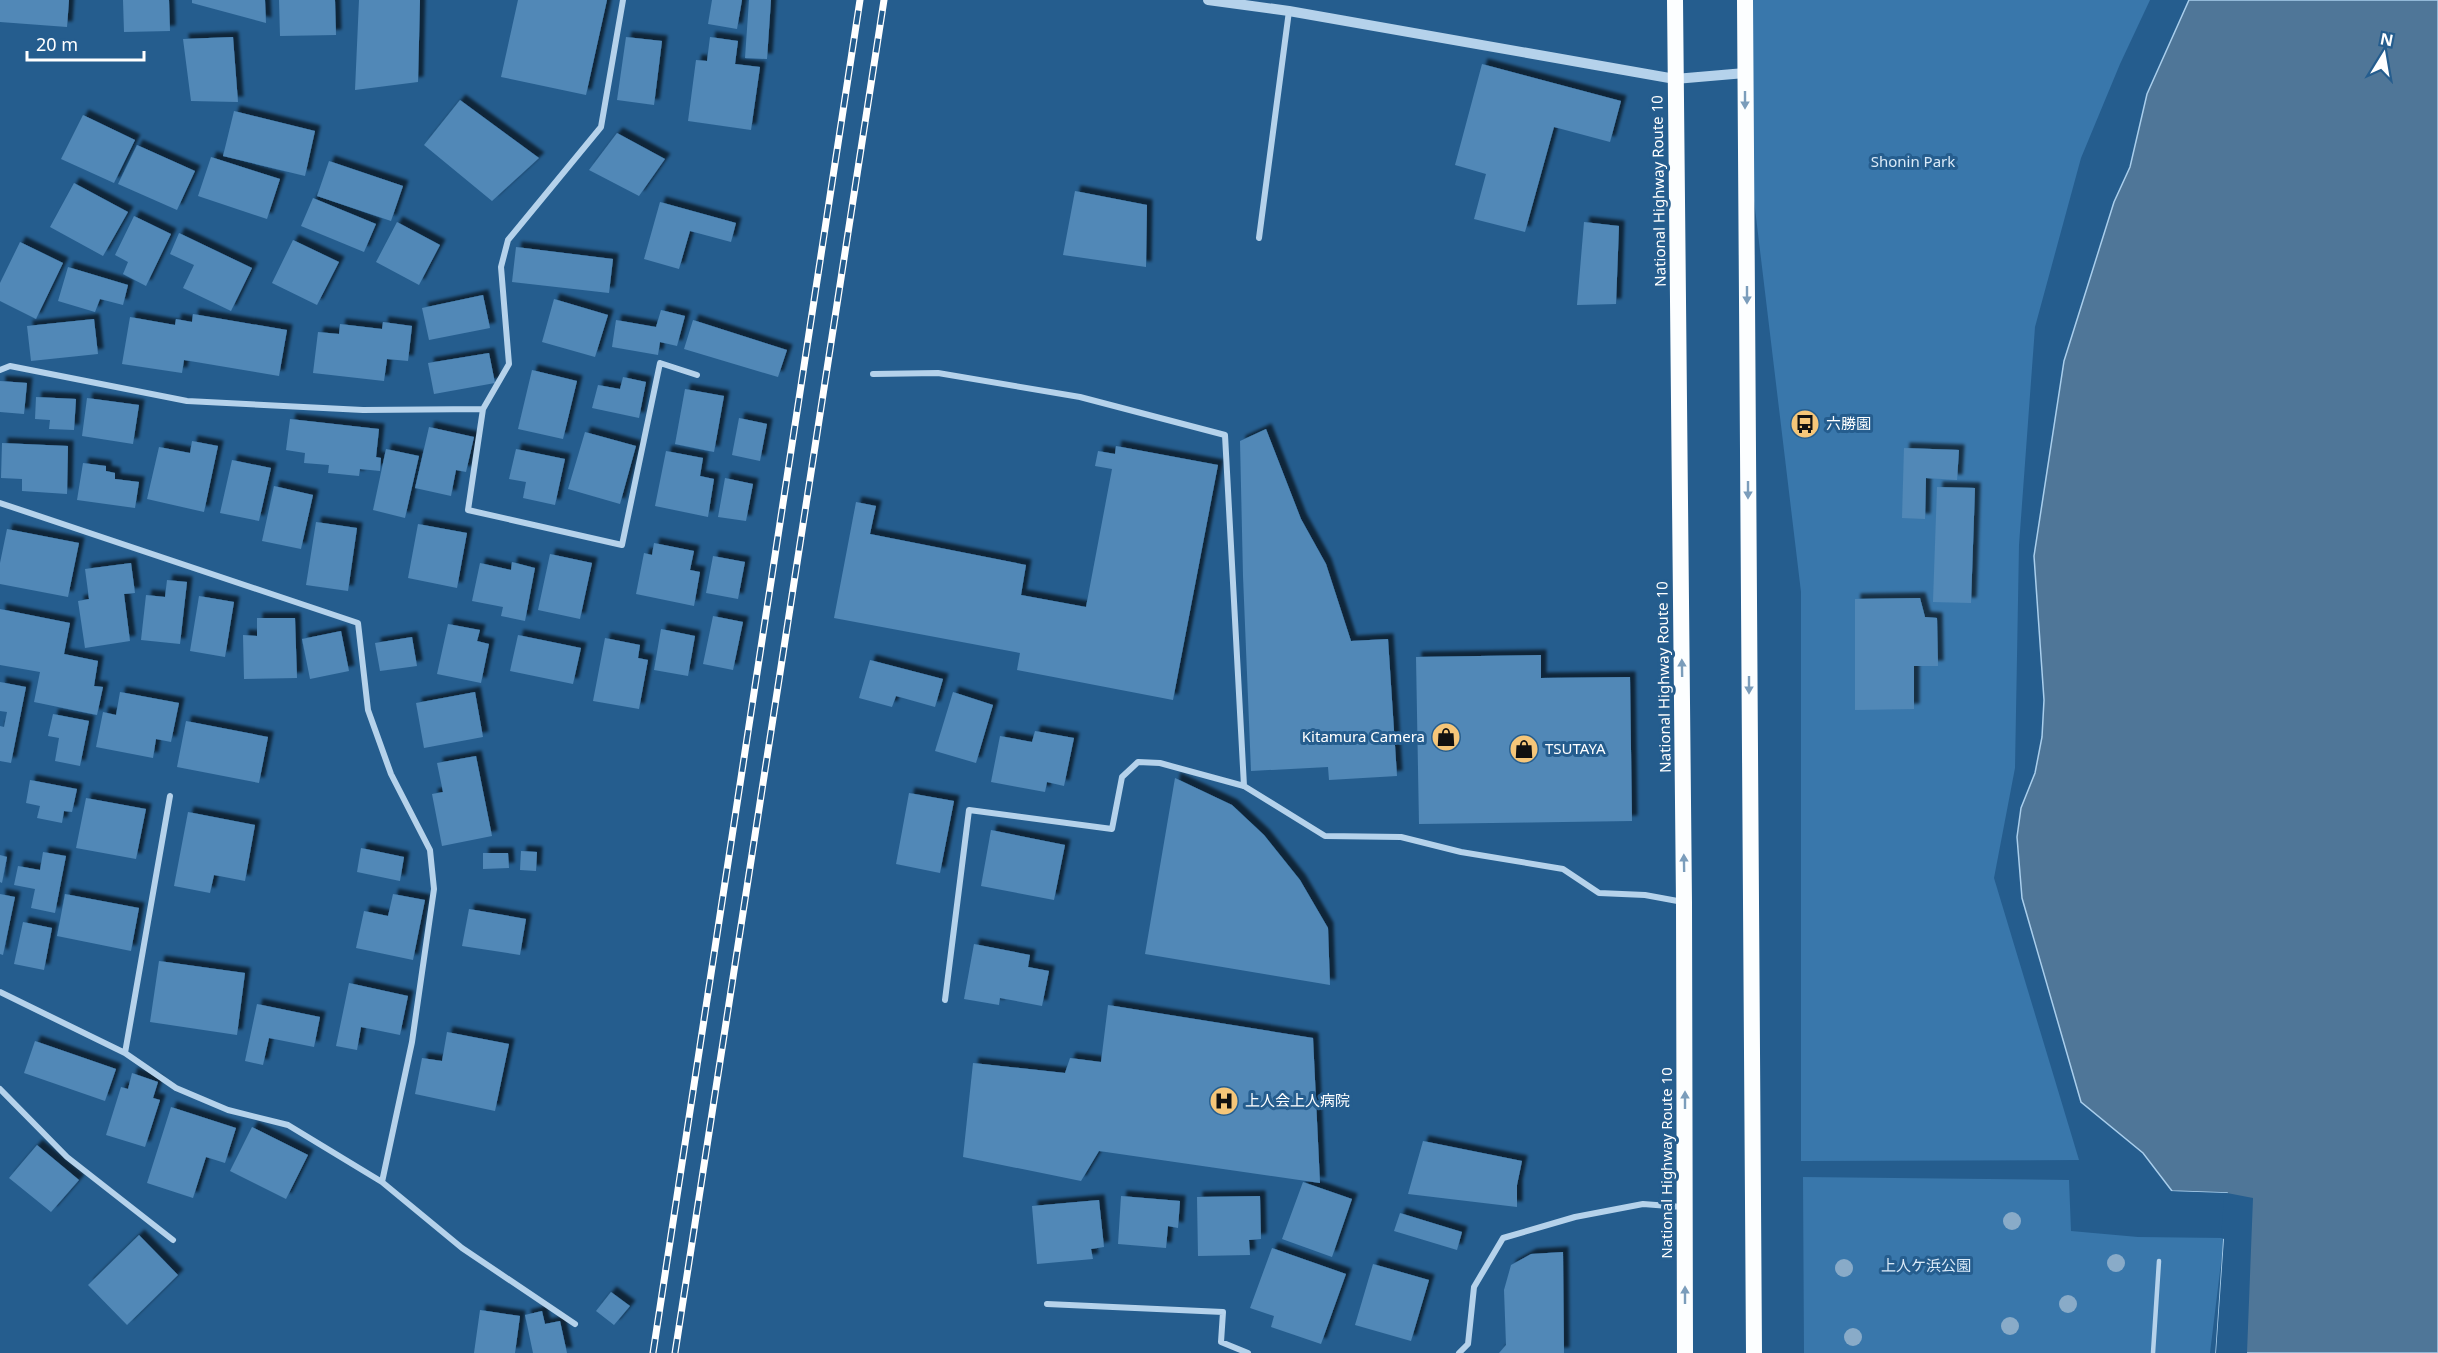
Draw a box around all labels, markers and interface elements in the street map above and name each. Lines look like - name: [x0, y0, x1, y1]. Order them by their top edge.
- scale bar: [27, 24, 144, 62]
- north arrow: [2354, 24, 2414, 84]
- text: N: [2378, 27, 2395, 51]
- text: 20 m: [36, 32, 78, 56]
- one-way arrow: [1740, 91, 1750, 110]
- street label: National Highway Route 10: [1646, 95, 1670, 287]
- park label: Shonin Park: [1871, 151, 1955, 171]
- one-way arrow: [1742, 286, 1752, 305]
- bus stop icon: 六勝園: [1789, 408, 1821, 440]
- place label: 六勝園: [1826, 413, 1871, 433]
- one-way arrow: [1743, 481, 1753, 500]
- street label: National Highway Route 10: [1651, 581, 1675, 773]
- one-way arrow: [1677, 658, 1686, 677]
- one-way arrow: [1744, 676, 1754, 695]
- shop icon: Kitamura Camera: [1430, 721, 1462, 753]
- place label: Kitamura Camera: [1302, 726, 1425, 746]
- shop icon: TSUTAYA: [1508, 733, 1540, 765]
- place label: TSUTAYA: [1545, 738, 1606, 758]
- one-way arrow: [1679, 853, 1688, 872]
- street label: National Highway Route 10: [1656, 1067, 1676, 1259]
- hospital icon: 上人会上人病院: [1208, 1085, 1240, 1117]
- place label: 上人会上人病院: [1245, 1090, 1350, 1110]
- one-way arrow: [1680, 1090, 1690, 1109]
- park label: 上人ケ浜公園: [1881, 1255, 1971, 1275]
- one-way arrow: [1680, 1285, 1690, 1304]

